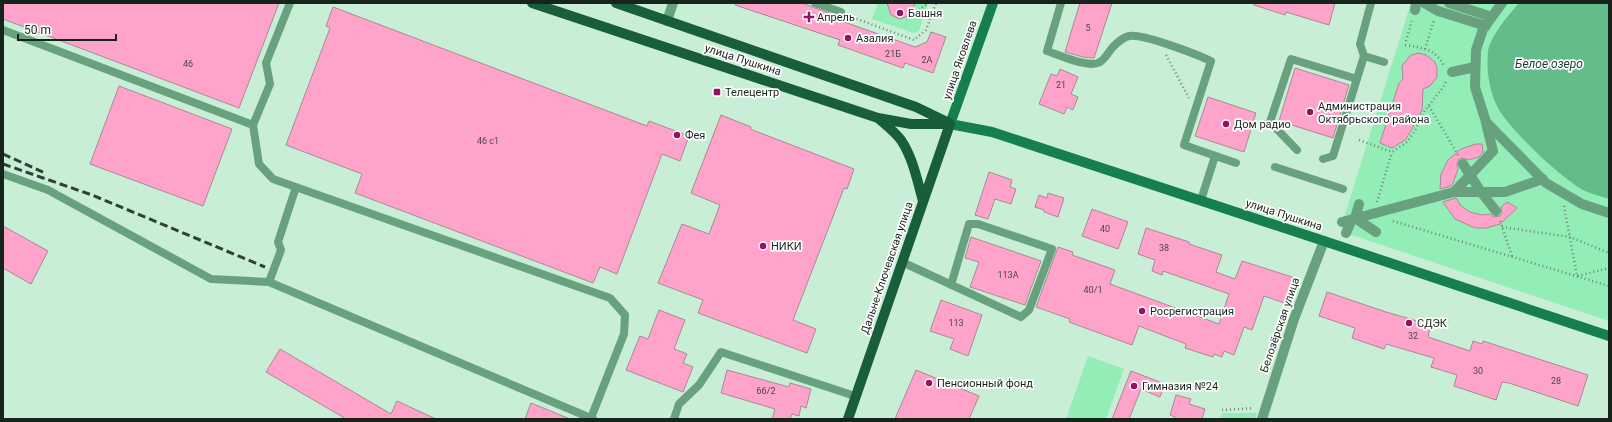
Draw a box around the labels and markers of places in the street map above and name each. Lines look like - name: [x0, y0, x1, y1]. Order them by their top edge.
- place label: Башня: [908, 7, 942, 20]
- marker: Башня: [895, 8, 905, 18]
- place label: Апрель: [817, 11, 855, 24]
- marker: Апрель: [804, 12, 814, 22]
- place label: Азалия: [856, 32, 894, 45]
- marker: Азалия: [843, 33, 853, 43]
- place label: Телецентр: [725, 86, 779, 99]
- marker: Телецентр: [712, 87, 722, 97]
- place label: Администрация Октябрьского района: [1318, 100, 1429, 126]
- marker: Администрация Октябрьского района: [1305, 107, 1315, 117]
- place label: Дом радио: [1234, 118, 1291, 131]
- marker: Дом радио: [1221, 119, 1231, 129]
- place label: Фея: [685, 129, 705, 142]
- marker: Фея: [672, 130, 682, 140]
- place label: НИКИ: [771, 240, 802, 253]
- marker: НИКИ: [758, 241, 768, 251]
- place label: Росрегистрация: [1150, 305, 1234, 318]
- marker: Росрегистрация: [1137, 306, 1147, 316]
- place label: СДЭК: [1417, 317, 1448, 330]
- marker: СДЭК: [1404, 318, 1414, 328]
- place label: Пенсионный фонд: [937, 377, 1033, 390]
- marker: Пенсионный фонд: [924, 378, 934, 388]
- place label: Гимназия №24: [1142, 380, 1218, 393]
- marker: Гимназия №24: [1129, 381, 1139, 391]

